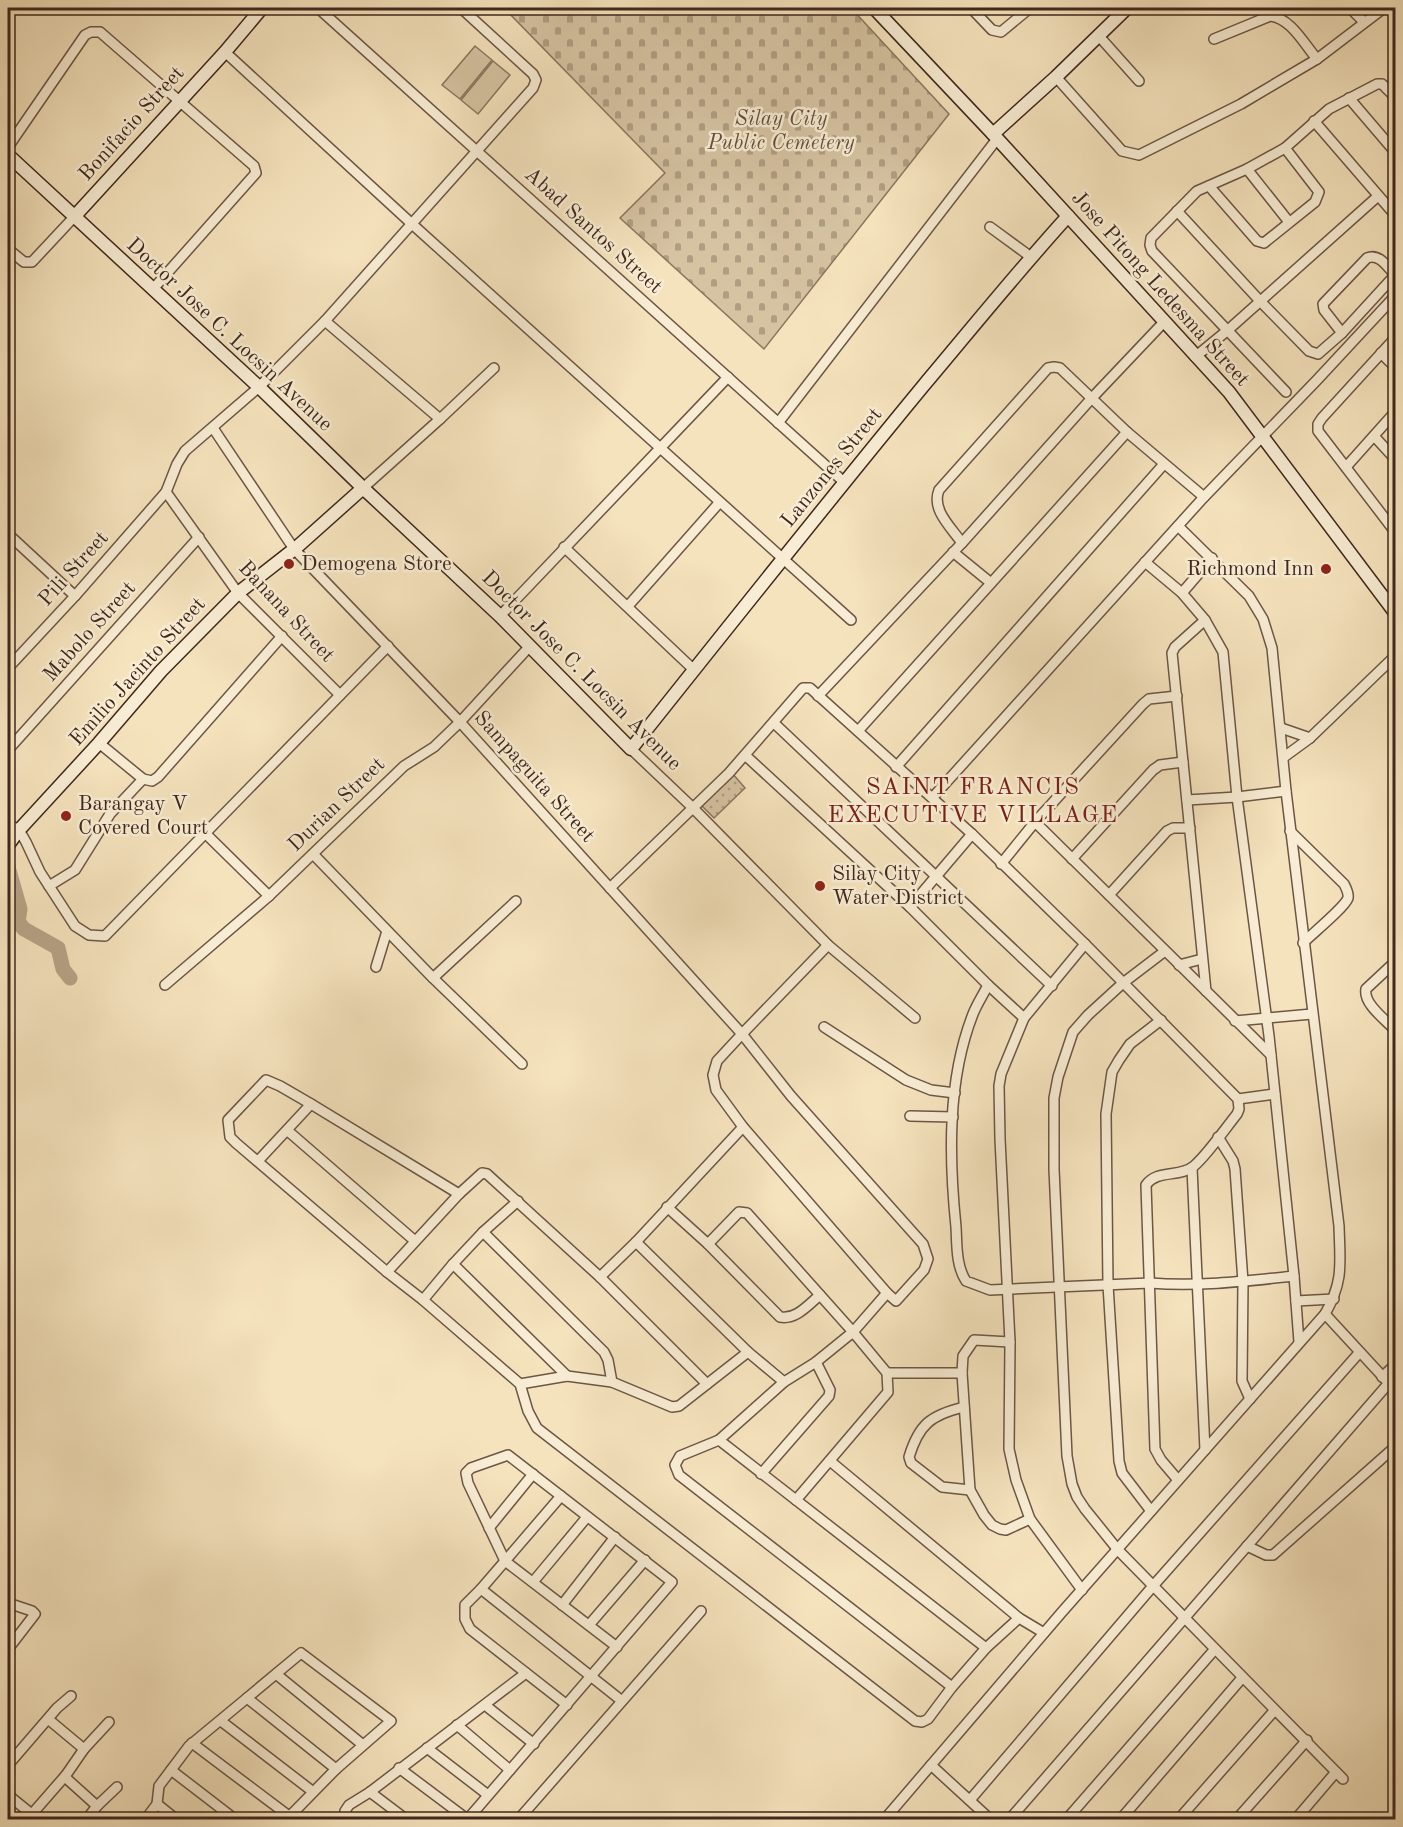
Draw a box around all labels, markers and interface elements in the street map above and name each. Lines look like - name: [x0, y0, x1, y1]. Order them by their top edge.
- street label: Bonifacio Street: [75, 63, 189, 185]
- park label: Silay City Public Cemetery: [706, 109, 855, 154]
- street label: Abad Santos Street: [520, 164, 666, 298]
- street label: Jose Pitong Ledesma Street: [1067, 187, 1253, 391]
- street label: Doctor Jose C. Locsin Avenue: [122, 234, 336, 436]
- street label: Lanzones Street: [778, 404, 886, 532]
- street label: Pili Street: [35, 527, 113, 611]
- place label: Demogena Store: [301, 554, 452, 575]
- street label: Banana Street: [234, 557, 338, 667]
- marker: Demogena Store: [282, 557, 296, 571]
- place label: Richmond Inn: [1186, 559, 1314, 580]
- marker: Richmond Inn: [1319, 562, 1333, 576]
- street label: Doctor Jose C. Locsin Avenue: [477, 567, 685, 775]
- street label: Mabolo Street: [40, 578, 140, 686]
- street label: Emilio Jacinto Street: [66, 594, 210, 750]
- street label: Sampaguita Street: [470, 707, 598, 847]
- street label: Durian Street: [285, 754, 389, 856]
- district label: SAINT FRANCIS EXECUTIVE VILLAGE: [828, 776, 1119, 828]
- place label: Barangay V Covered Court: [78, 794, 208, 839]
- marker: Barangay V Covered Court: [59, 809, 73, 823]
- place label: Silay City Water District: [832, 864, 964, 909]
- marker: Silay City Water District: [813, 879, 827, 893]

